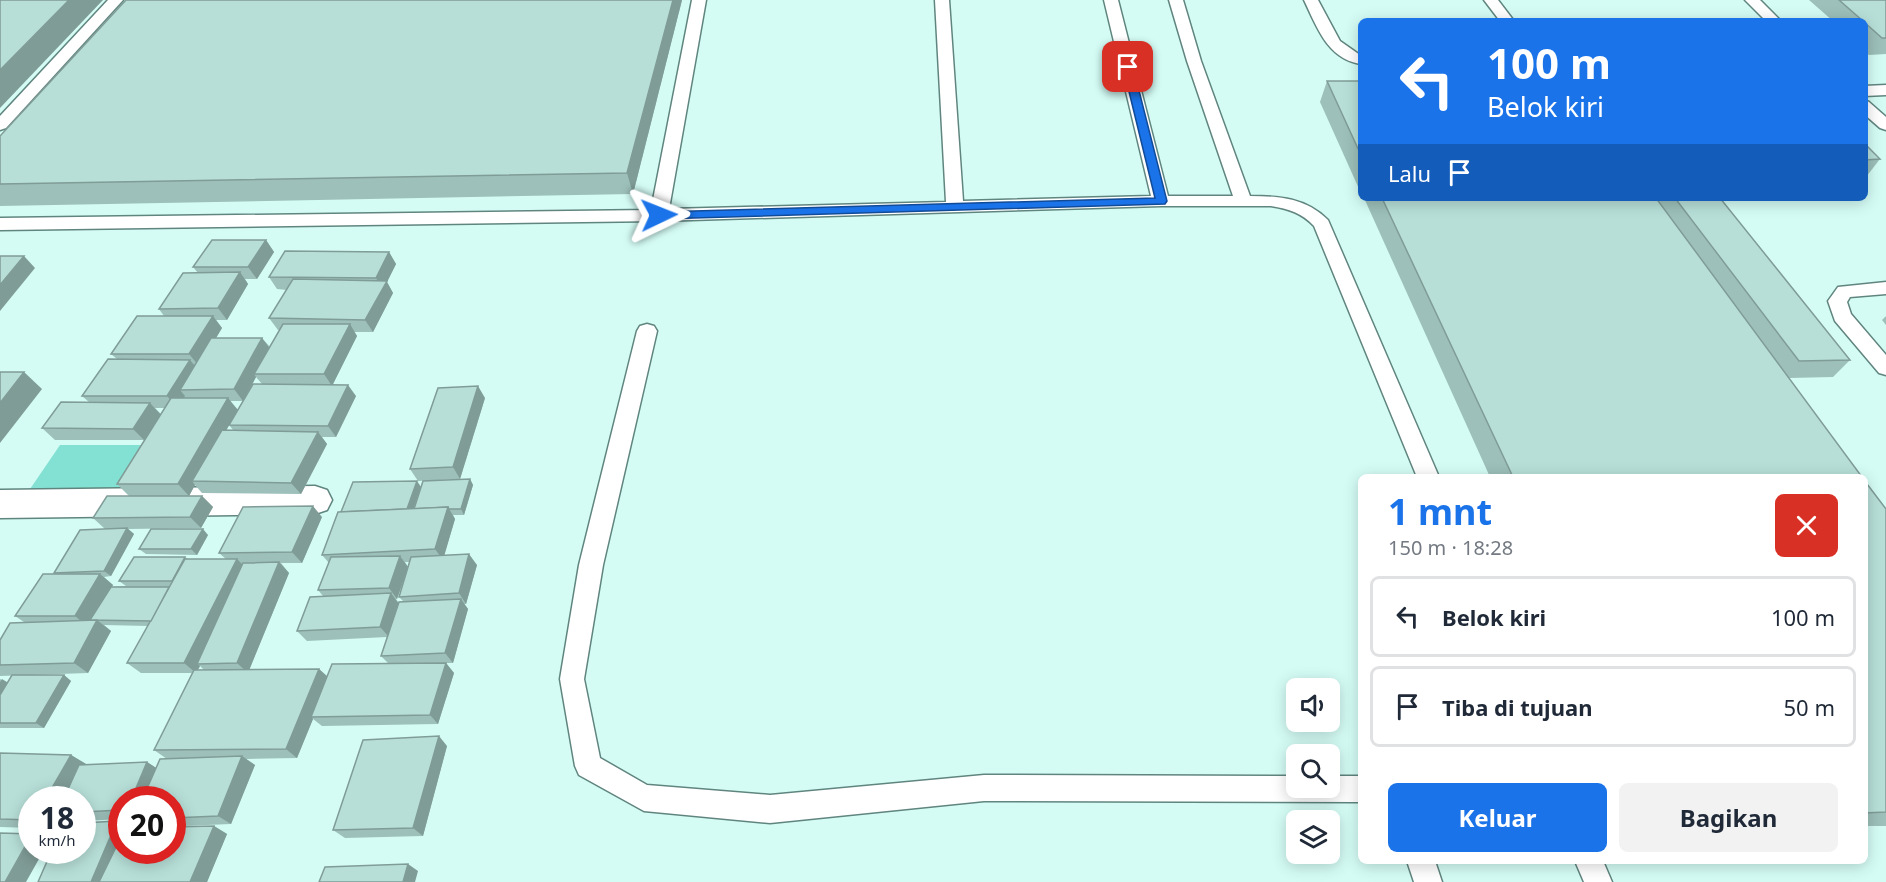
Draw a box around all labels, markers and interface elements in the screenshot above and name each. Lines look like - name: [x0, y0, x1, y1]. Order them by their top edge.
- text: 100 m: [1487, 34, 1611, 91]
- pin: [1102, 41, 1153, 92]
- icon: left: [1388, 42, 1466, 120]
- icon: arrive: [1111, 50, 1144, 83]
- text: Belok kiri: [1487, 88, 1604, 125]
- icon: arrive: [1443, 156, 1476, 189]
- text: Lalu: [1388, 158, 1431, 188]
- position arrow: [627, 183, 691, 247]
- text: 1 mnt: [1388, 487, 1492, 536]
- button: close: [1775, 494, 1838, 557]
- text: 150 m · 18:28: [1388, 534, 1513, 561]
- icon: left: [1391, 600, 1424, 633]
- text: Belok kiri: [1442, 602, 1546, 632]
- text: 100 m: [1771, 602, 1835, 632]
- map controls: [1286, 678, 1340, 864]
- button: sound: [1286, 678, 1340, 732]
- icon: arrive: [1391, 690, 1424, 723]
- text: Tiba di tujuan: [1442, 692, 1592, 722]
- text: 50 m: [1784, 692, 1835, 722]
- button: search: [1286, 744, 1340, 798]
- button: Keluar: [1388, 783, 1607, 852]
- button: Bagikan: [1619, 783, 1838, 852]
- speed limit sign: 20: [108, 786, 186, 864]
- text: 18: [40, 797, 74, 838]
- button: layers: [1286, 810, 1340, 864]
- text: km/h: [39, 830, 75, 850]

